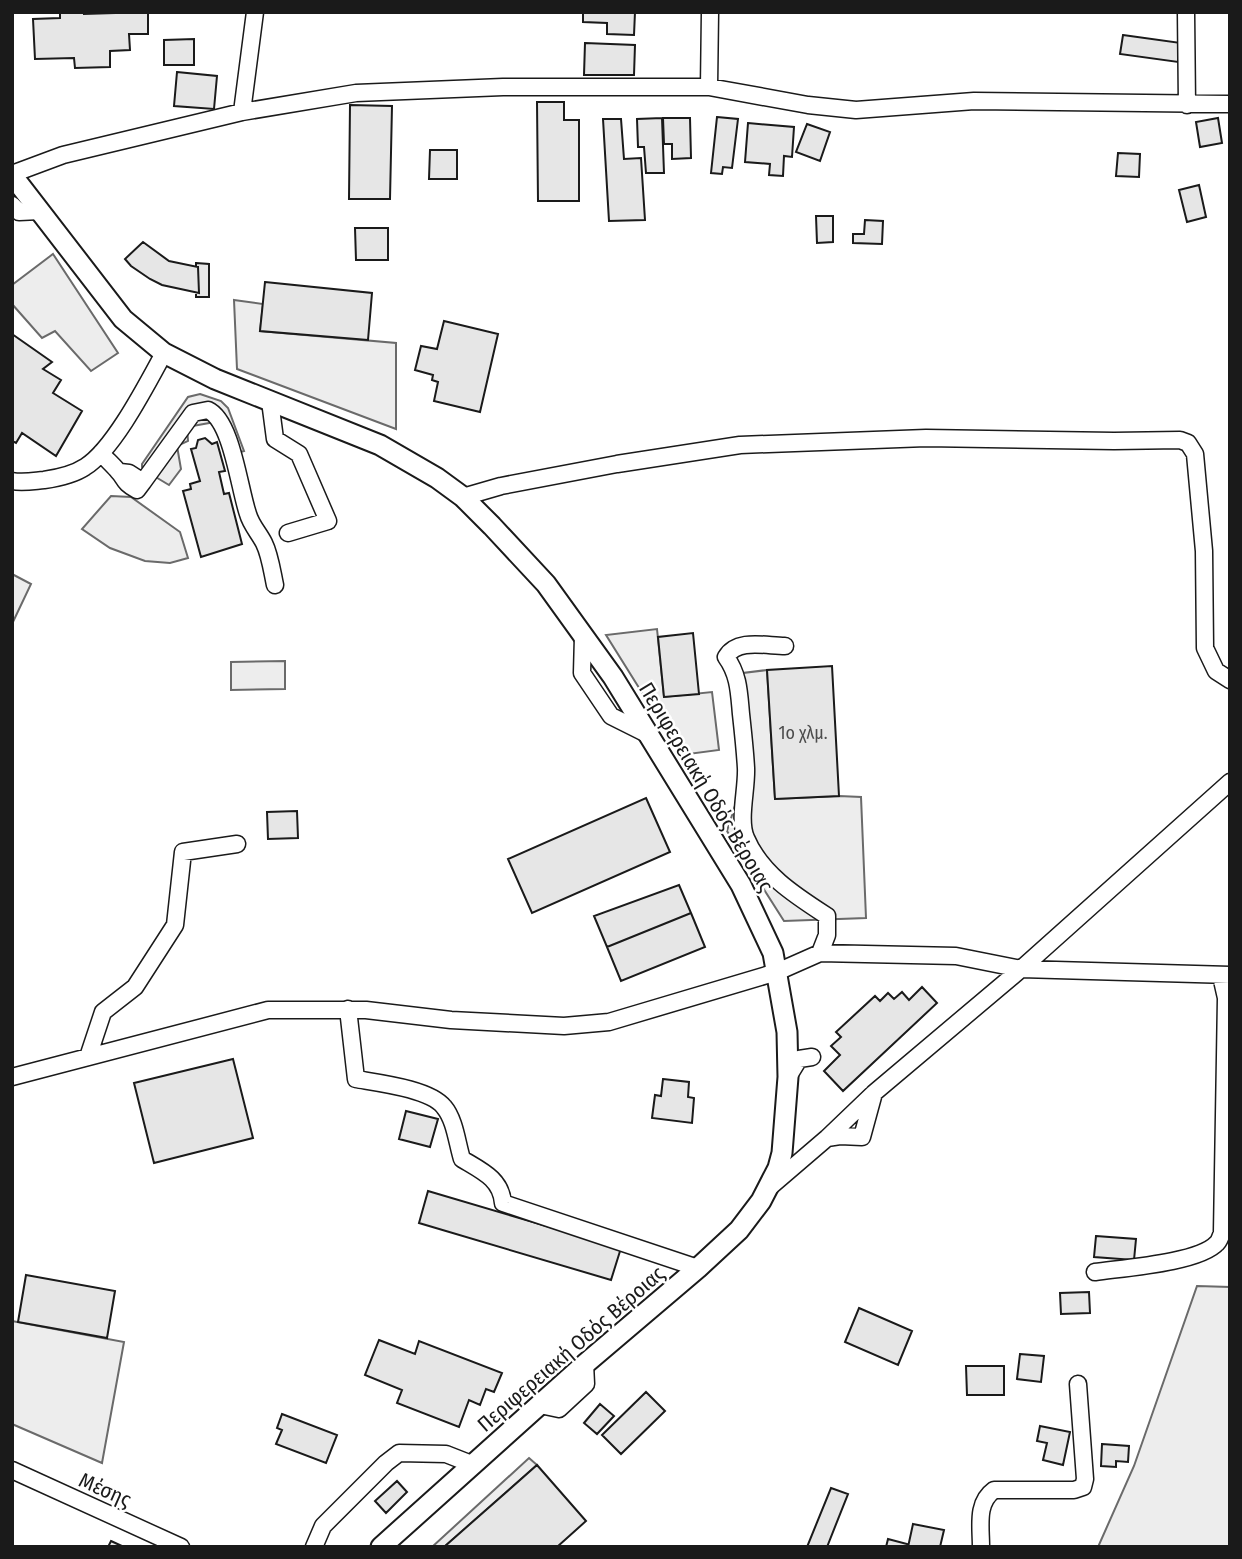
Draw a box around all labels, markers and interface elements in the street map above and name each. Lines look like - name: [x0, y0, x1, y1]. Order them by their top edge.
- street label: Περιφερειακή Οδός Βέροιας: [633, 678, 779, 897]
- house number: 1ο χλμ.: [778, 722, 828, 744]
- street label: Περιφερειακή Οδός Βέροιας: [472, 1260, 670, 1437]
- street label: Μέσης: [75, 1467, 135, 1513]

